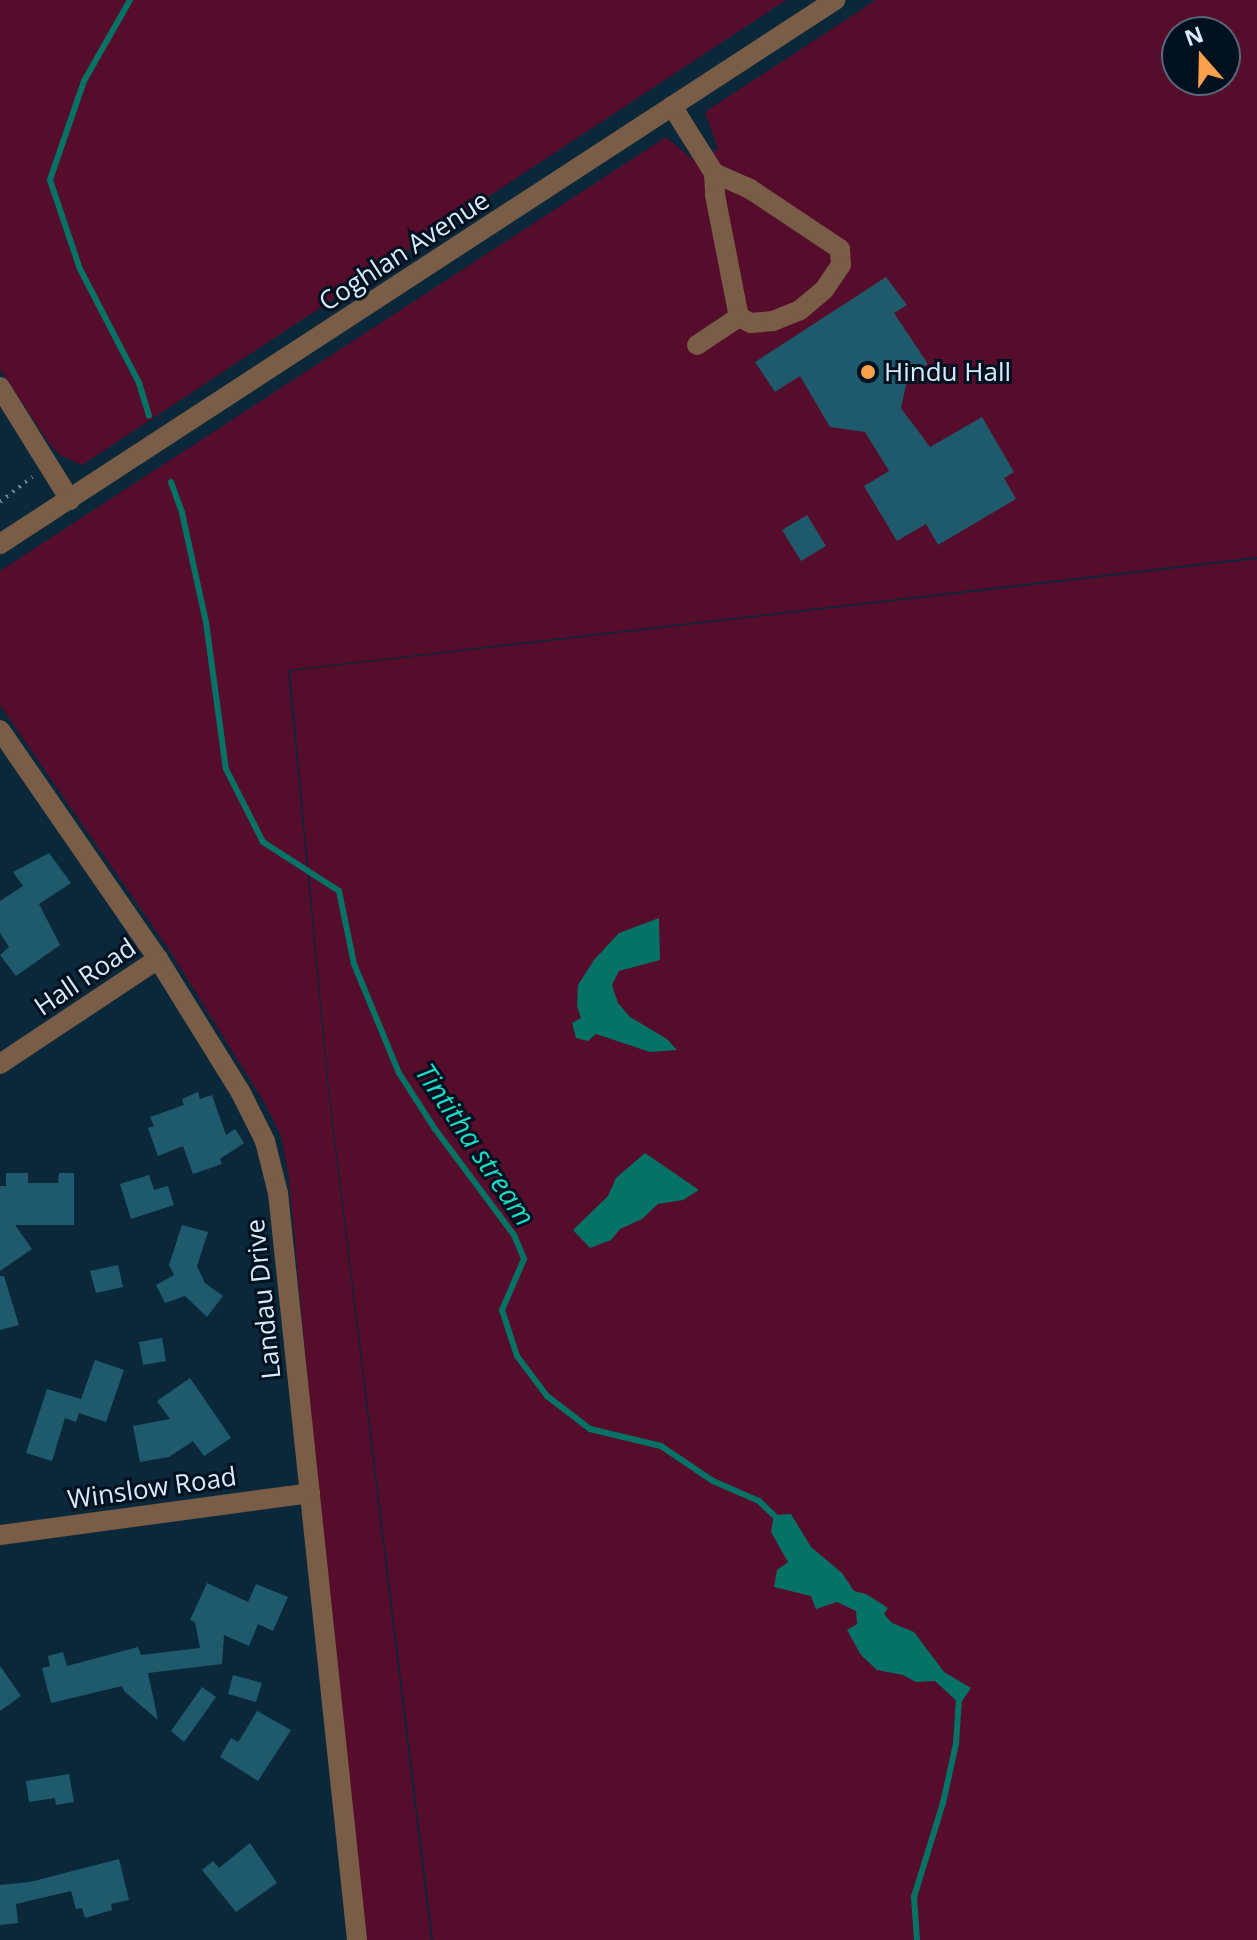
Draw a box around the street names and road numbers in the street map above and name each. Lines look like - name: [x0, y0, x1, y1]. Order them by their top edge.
- street label: Coghlan Avenue: [313, 184, 495, 318]
- street label: Hall Road: [28, 932, 142, 1022]
- street label: Landau Drive: [239, 1217, 287, 1381]
- street label: Winslow Road: [66, 1461, 238, 1515]

